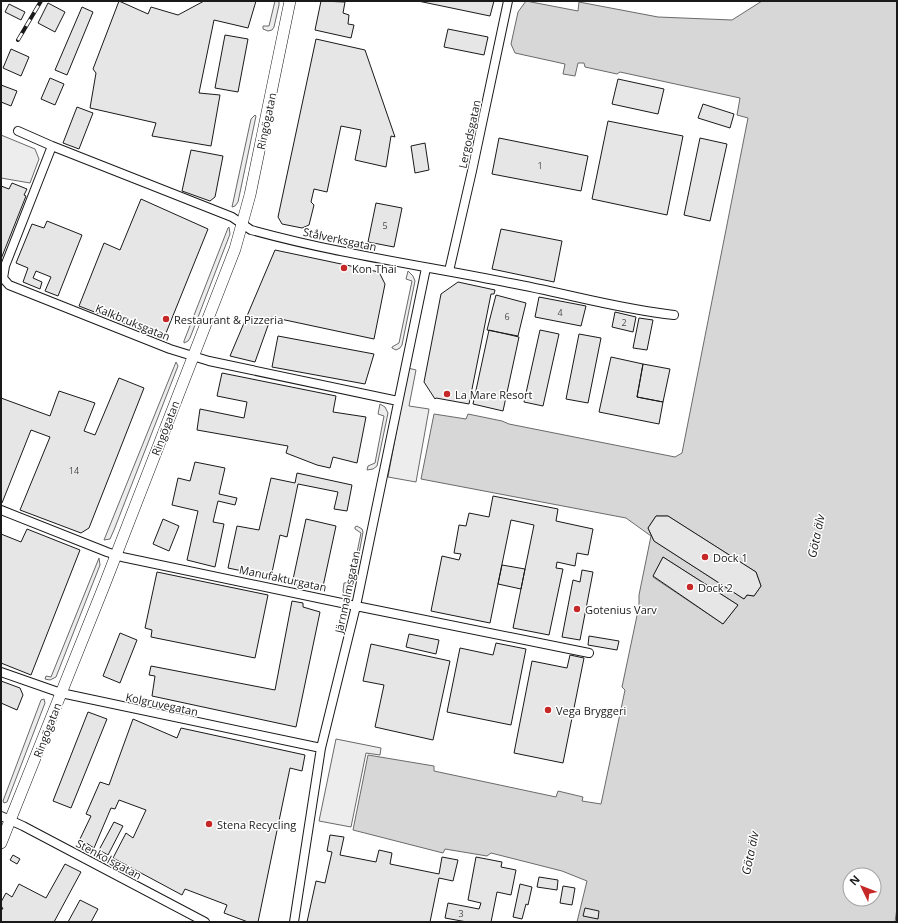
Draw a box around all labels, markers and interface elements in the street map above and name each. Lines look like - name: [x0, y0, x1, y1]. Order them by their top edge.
- street label: Ringögatan: [253, 91, 279, 151]
- street label: Lergodsgatan: [454, 98, 484, 170]
- house number: 1: [537, 159, 543, 172]
- house number: 5: [382, 219, 388, 232]
- street label: Stålverksgatan: [302, 224, 378, 254]
- place label: Kon Thai: [352, 261, 397, 276]
- marker: Kon Thai: [339, 263, 349, 273]
- street label: Kalkbruksgatan: [93, 300, 173, 344]
- house number: 4: [557, 306, 563, 319]
- house number: 6: [504, 310, 510, 323]
- place label: Restaurant & Pizzeria: [174, 312, 283, 327]
- marker: Restaurant & Pizzeria: [161, 314, 171, 324]
- house number: 2: [621, 316, 627, 329]
- place label: La Mare Resort: [455, 387, 533, 402]
- marker: La Mare Resort: [442, 389, 452, 399]
- street label: Ringögatan: [148, 398, 182, 458]
- house number: 14: [69, 464, 79, 477]
- water label: Göta älv: [803, 511, 829, 559]
- street label: Järnmalmsgatan: [331, 550, 363, 635]
- place label: Dock 1: [713, 550, 748, 565]
- marker: Dock 1: [700, 552, 710, 562]
- street label: Manufakturgatan: [238, 561, 328, 595]
- place label: Dock 2: [698, 580, 733, 595]
- marker: Dock 2: [685, 582, 695, 592]
- place label: Gotenius Varv: [585, 602, 657, 617]
- marker: Gotenius Varv: [572, 604, 582, 614]
- street label: Kolgruvegatan: [124, 689, 200, 719]
- street label: Ringögatan: [30, 700, 64, 760]
- place label: Vega Bryggeri: [556, 703, 626, 718]
- marker: Vega Bryggeri: [543, 705, 553, 715]
- place label: Stena Recycling: [217, 817, 296, 832]
- marker: Stena Recycling: [204, 819, 214, 829]
- water label: Göta älv: [737, 828, 763, 876]
- street label: Stenkolsgatan: [74, 835, 144, 883]
- north arrow: [842, 867, 882, 907]
- text: N: [846, 871, 863, 888]
- house number: 3: [458, 907, 464, 920]

